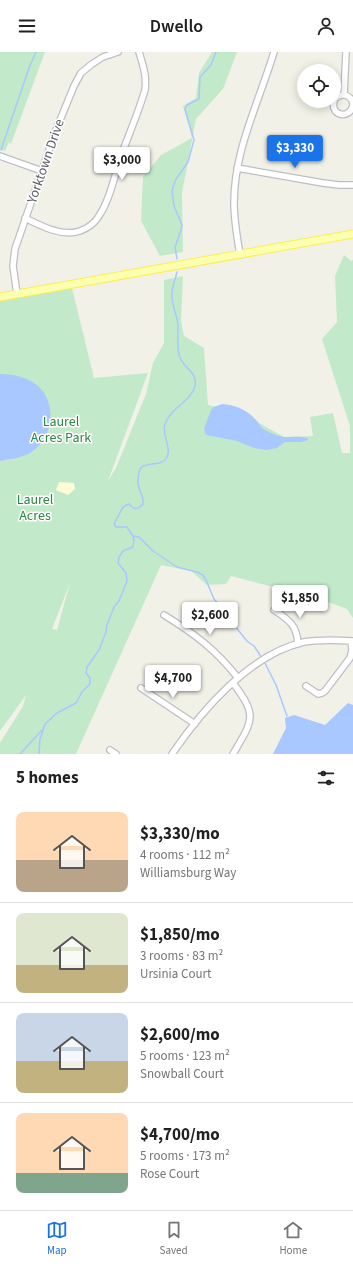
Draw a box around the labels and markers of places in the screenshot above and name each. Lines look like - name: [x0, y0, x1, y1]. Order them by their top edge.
- pin: $3,330: [262, 135, 328, 169]
- pin: $3,000: [89, 147, 155, 181]
- pin: $1,850: [267, 585, 333, 619]
- pin: $2,600: [177, 602, 243, 636]
- pin: $4,700: [140, 665, 206, 699]

